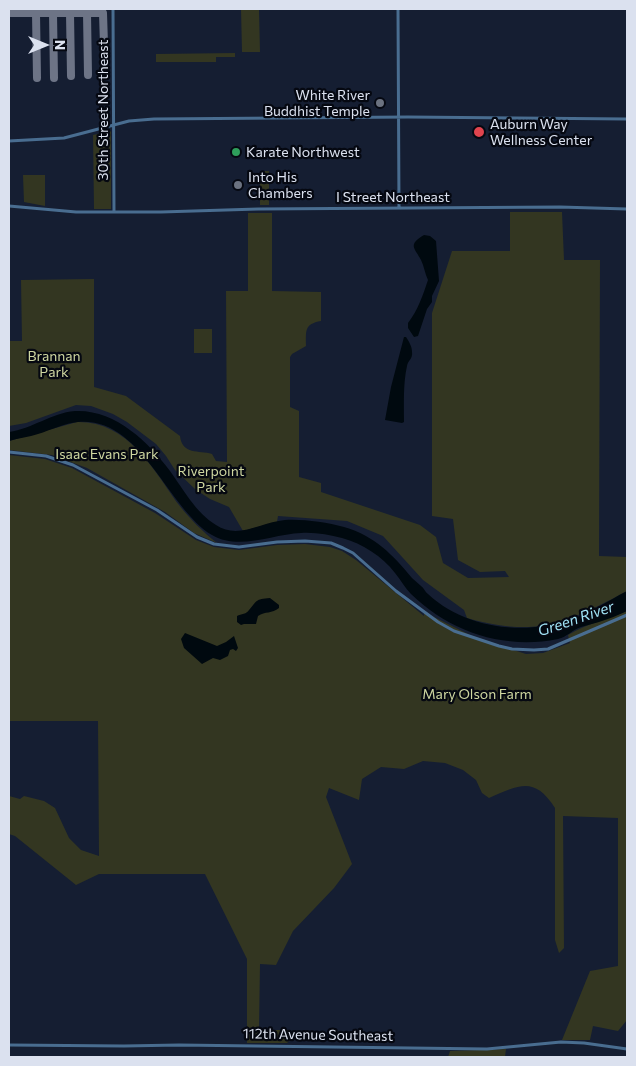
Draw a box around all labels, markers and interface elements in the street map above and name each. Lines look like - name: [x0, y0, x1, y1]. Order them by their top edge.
- north arrow: [20, 20, 70, 70]
- text: N: [52, 40, 69, 50]
- street label: 30th Street Northeast: [95, 40, 111, 180]
- place label: White River Buddhist Temple: [264, 87, 370, 120]
- marker: White River Buddhist Temple: [374, 97, 386, 109]
- place label: Auburn Way Wellness Center: [490, 116, 592, 148]
- marker: Auburn Way Wellness Center: [472, 125, 486, 139]
- place label: Karate Northwest: [246, 144, 360, 160]
- marker: Karate Northwest: [230, 146, 242, 158]
- place label: Into His Chambers: [248, 169, 313, 202]
- marker: Into His Chambers: [232, 179, 244, 191]
- street label: I Street Northeast: [336, 189, 450, 205]
- park label: Brannan Park: [27, 348, 81, 381]
- park label: Isaac Evans Park: [55, 446, 159, 462]
- park label: Riverpoint Park: [178, 463, 244, 496]
- water label: Green River: [536, 598, 616, 640]
- park label: Mary Olson Farm: [422, 686, 532, 702]
- street label: 112th Avenue Southeast: [243, 1025, 393, 1045]

